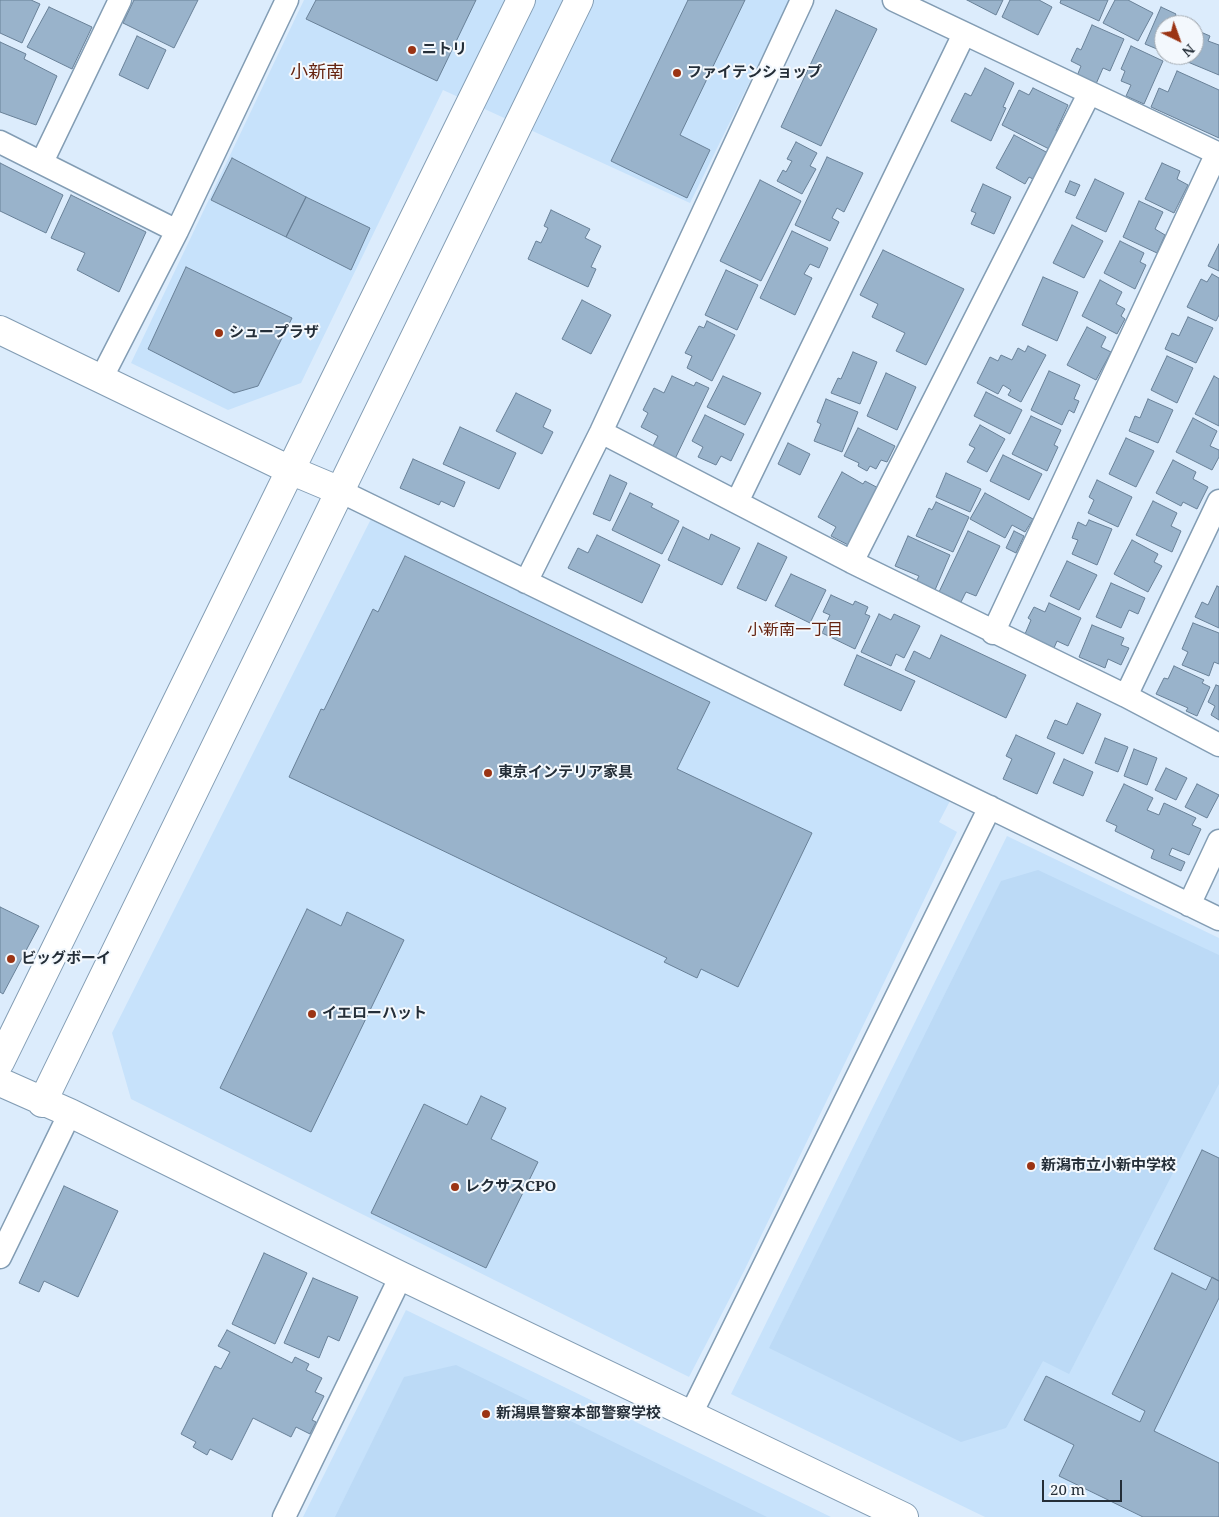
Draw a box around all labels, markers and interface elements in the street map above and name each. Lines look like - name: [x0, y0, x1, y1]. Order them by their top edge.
- north arrow: [1154, 15, 1204, 65]
- text: N: [1178, 40, 1199, 62]
- place label: ニトリ: [422, 41, 467, 59]
- marker: ニトリ: [406, 44, 418, 56]
- district label: 小新南: [290, 62, 344, 84]
- place label: ファイテンショップ: [687, 64, 822, 82]
- marker: ファイテンショップ: [671, 67, 683, 79]
- place label: シュープラザ: [229, 324, 319, 342]
- marker: シュープラザ: [213, 327, 225, 339]
- district label: 小新南一丁目: [747, 620, 843, 640]
- place label: 東京インテリア家具: [498, 764, 633, 782]
- marker: 東京インテリア家具: [482, 767, 494, 779]
- place label: ビッグボーイ: [21, 950, 111, 968]
- marker: ビッグボーイ: [5, 953, 17, 965]
- place label: イエローハット: [322, 1005, 427, 1023]
- marker: イエローハット: [306, 1008, 318, 1020]
- place label: 新潟市立小新中学校: [1041, 1157, 1176, 1175]
- marker: 新潟市立小新中学校: [1025, 1160, 1037, 1172]
- place label: レクサスCPO: [465, 1178, 556, 1196]
- marker: レクサスCPO: [449, 1181, 461, 1193]
- place label: 新潟県警察本部警察学校: [496, 1405, 661, 1423]
- marker: 新潟県警察本部警察学校: [480, 1408, 492, 1420]
- scale bar: [1044, 1470, 1124, 1502]
- text: 20 m: [1050, 1479, 1085, 1499]

